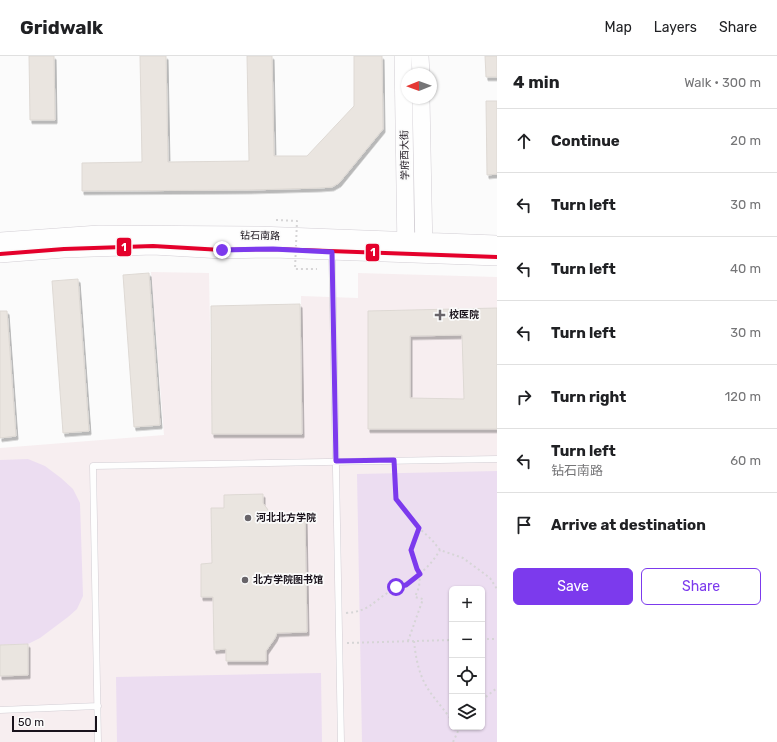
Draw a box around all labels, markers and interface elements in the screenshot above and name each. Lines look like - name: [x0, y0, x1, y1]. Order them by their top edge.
- text: Gridwalk: [20, 16, 103, 39]
- text: Map: [605, 19, 632, 36]
- text: Layers: [654, 19, 697, 36]
- text: Share: [719, 19, 757, 36]
- north arrow: [401, 68, 437, 104]
- text: 4 min: [513, 72, 560, 92]
- text: Walk · 300 m: [684, 75, 761, 90]
- street label: 学府西大街: [399, 130, 411, 180]
- icon: ahead: [513, 130, 535, 152]
- text: Continue: [551, 132, 620, 150]
- text: 20 m: [730, 133, 761, 148]
- icon: left: [513, 194, 535, 216]
- text: Turn left: [551, 196, 616, 214]
- text: 30 m: [730, 197, 761, 212]
- street label: 钻石南路: [240, 230, 280, 242]
- line badge: 1: [116, 237, 132, 257]
- text: 1: [121, 241, 127, 254]
- route end: [213, 241, 231, 259]
- line badge: 1: [365, 243, 380, 262]
- text: 1: [370, 246, 376, 259]
- icon: left: [513, 258, 535, 280]
- text: Turn left: [551, 260, 616, 278]
- text: 40 m: [730, 261, 761, 276]
- place label: 校医院: [449, 308, 479, 321]
- marker: 校医院: [434, 309, 446, 321]
- icon: left: [513, 322, 535, 344]
- text: Turn left: [551, 324, 616, 342]
- text: 30 m: [730, 325, 761, 340]
- icon: right: [513, 386, 535, 408]
- text: Turn right: [551, 388, 626, 406]
- text: 120 m: [725, 389, 761, 404]
- text: Turn left: [551, 442, 616, 460]
- icon: left: [513, 450, 535, 472]
- text: 60 m: [730, 453, 761, 468]
- text: 钻石南路: [551, 463, 603, 478]
- place label: 河北北方学院: [256, 512, 316, 524]
- marker: 河北北方学院: [243, 513, 253, 523]
- icon: arrive: [513, 514, 535, 536]
- text: Arrive at destination: [551, 516, 706, 534]
- button: Save: [513, 568, 633, 605]
- button: Share: [641, 568, 761, 605]
- place label: 北方学院图书馆: [253, 574, 323, 586]
- marker: 北方学院图书馆: [240, 575, 250, 585]
- route start: [387, 578, 405, 596]
- map controls: [449, 586, 485, 730]
- button: +: [449, 586, 485, 622]
- button: −: [449, 622, 485, 658]
- button: locate: [449, 658, 485, 694]
- button: layers: [449, 694, 485, 730]
- scale bar: [12, 714, 97, 733]
- text: 50 m: [18, 716, 44, 729]

